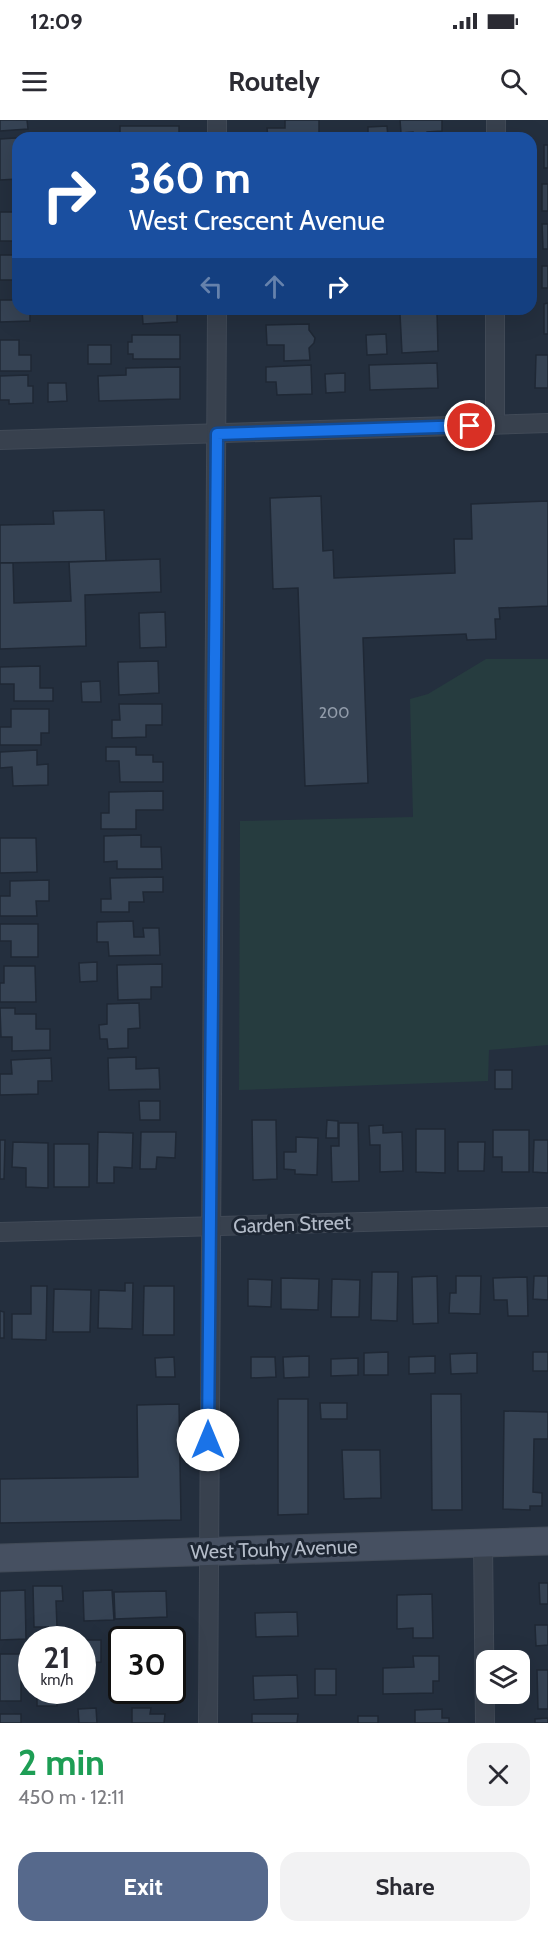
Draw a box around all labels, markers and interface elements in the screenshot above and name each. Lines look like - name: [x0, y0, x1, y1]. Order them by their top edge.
- text: 12:09: [30, 8, 83, 35]
- icon: menu: [18, 65, 51, 98]
- text: Routely: [228, 65, 320, 98]
- icon: search: [497, 65, 530, 98]
- text: 360 m: [129, 152, 251, 204]
- icon: right: [30, 156, 108, 234]
- text: West Crescent Avenue: [129, 204, 385, 237]
- icon: left: [195, 270, 228, 303]
- icon: ahead: [258, 270, 291, 303]
- icon: right: [321, 270, 354, 303]
- pin: [444, 400, 495, 451]
- icon: arrive: [453, 409, 486, 442]
- house number: 200: [319, 703, 349, 722]
- street label: Garden Street: [233, 1210, 351, 1238]
- position arrow: [176, 1408, 240, 1472]
- street label: West Touhy Avenue: [190, 1534, 358, 1564]
- speed limit sign: 30: [108, 1626, 186, 1704]
- text: 21: [44, 1639, 70, 1676]
- map controls: [476, 1650, 530, 1704]
- button: layers: [476, 1650, 530, 1704]
- text: km/h: [41, 1671, 73, 1689]
- text: 2 min: [18, 1740, 105, 1784]
- button: close: [467, 1743, 530, 1806]
- text: 450 m · 12:11: [18, 1785, 124, 1809]
- button: Exit: [18, 1852, 268, 1921]
- button: Share: [280, 1852, 530, 1921]

